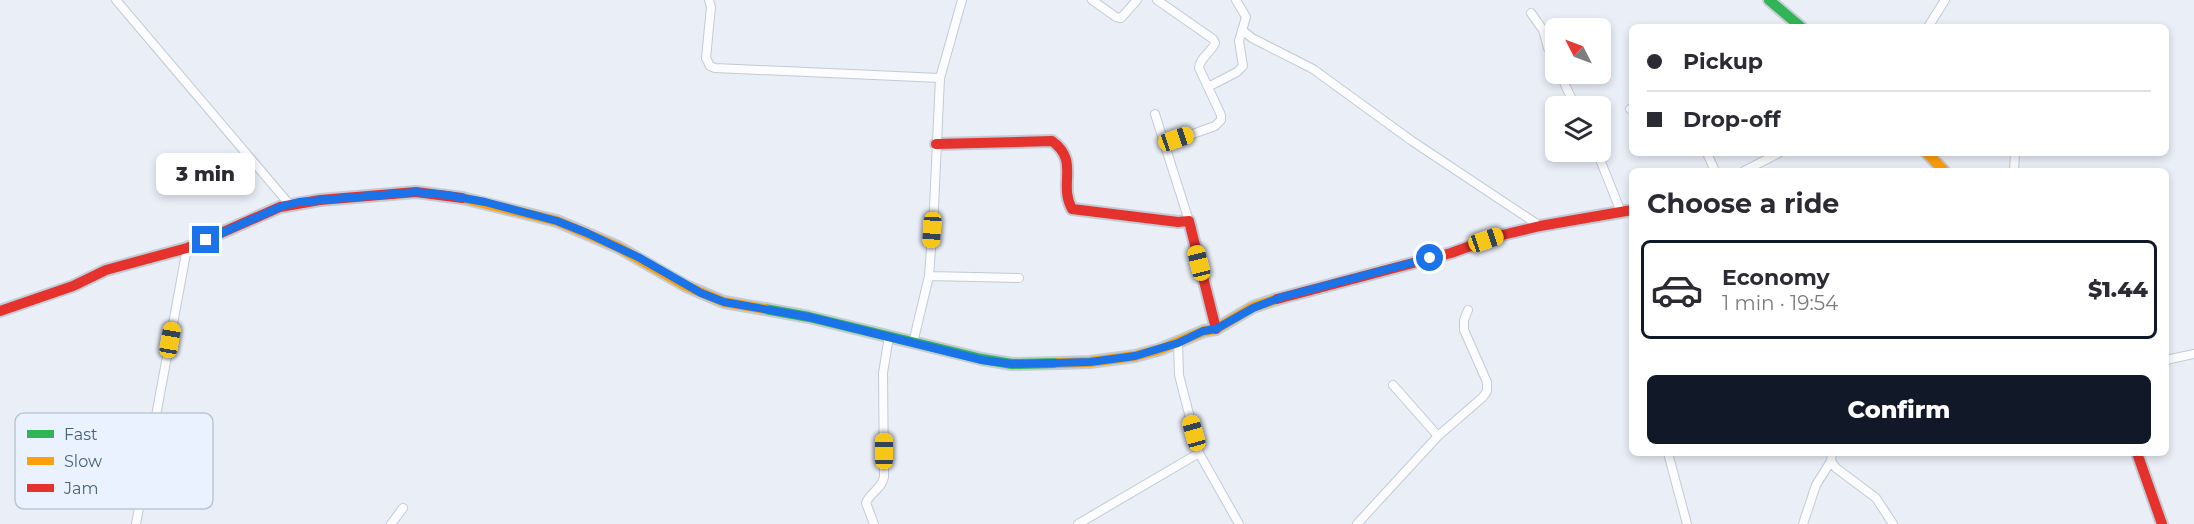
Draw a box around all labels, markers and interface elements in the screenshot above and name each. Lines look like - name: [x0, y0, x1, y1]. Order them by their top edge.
- north arrow: [1545, 18, 1611, 84]
- map controls: [1545, 18, 1611, 162]
- text: Pickup: [1683, 48, 1763, 75]
- button: layers: [1545, 96, 1611, 162]
- text: Drop-off: [1683, 106, 1781, 133]
- car: [1156, 125, 1196, 153]
- callout: 3 min: [156, 153, 256, 195]
- text: 3 min: [176, 162, 235, 186]
- text: Choose a ride: [1647, 187, 1839, 220]
- car: [922, 211, 942, 249]
- route end: [192, 226, 219, 253]
- car: [1466, 226, 1506, 254]
- car: [1186, 243, 1212, 283]
- route start: [1416, 244, 1443, 271]
- icon: car: [1650, 263, 1704, 317]
- text: Economy: [1722, 264, 1830, 291]
- text: $1.44: [2088, 276, 2148, 303]
- text: 1 min · 19:54: [1722, 291, 1838, 315]
- car: [158, 321, 182, 359]
- button: Confirm: [1647, 375, 2151, 444]
- legend: [15, 413, 213, 509]
- car: [1180, 413, 1208, 453]
- text: Fast: [64, 425, 98, 444]
- car: [875, 433, 893, 469]
- text: Slow: [64, 452, 102, 471]
- text: Jam: [63, 479, 98, 498]

